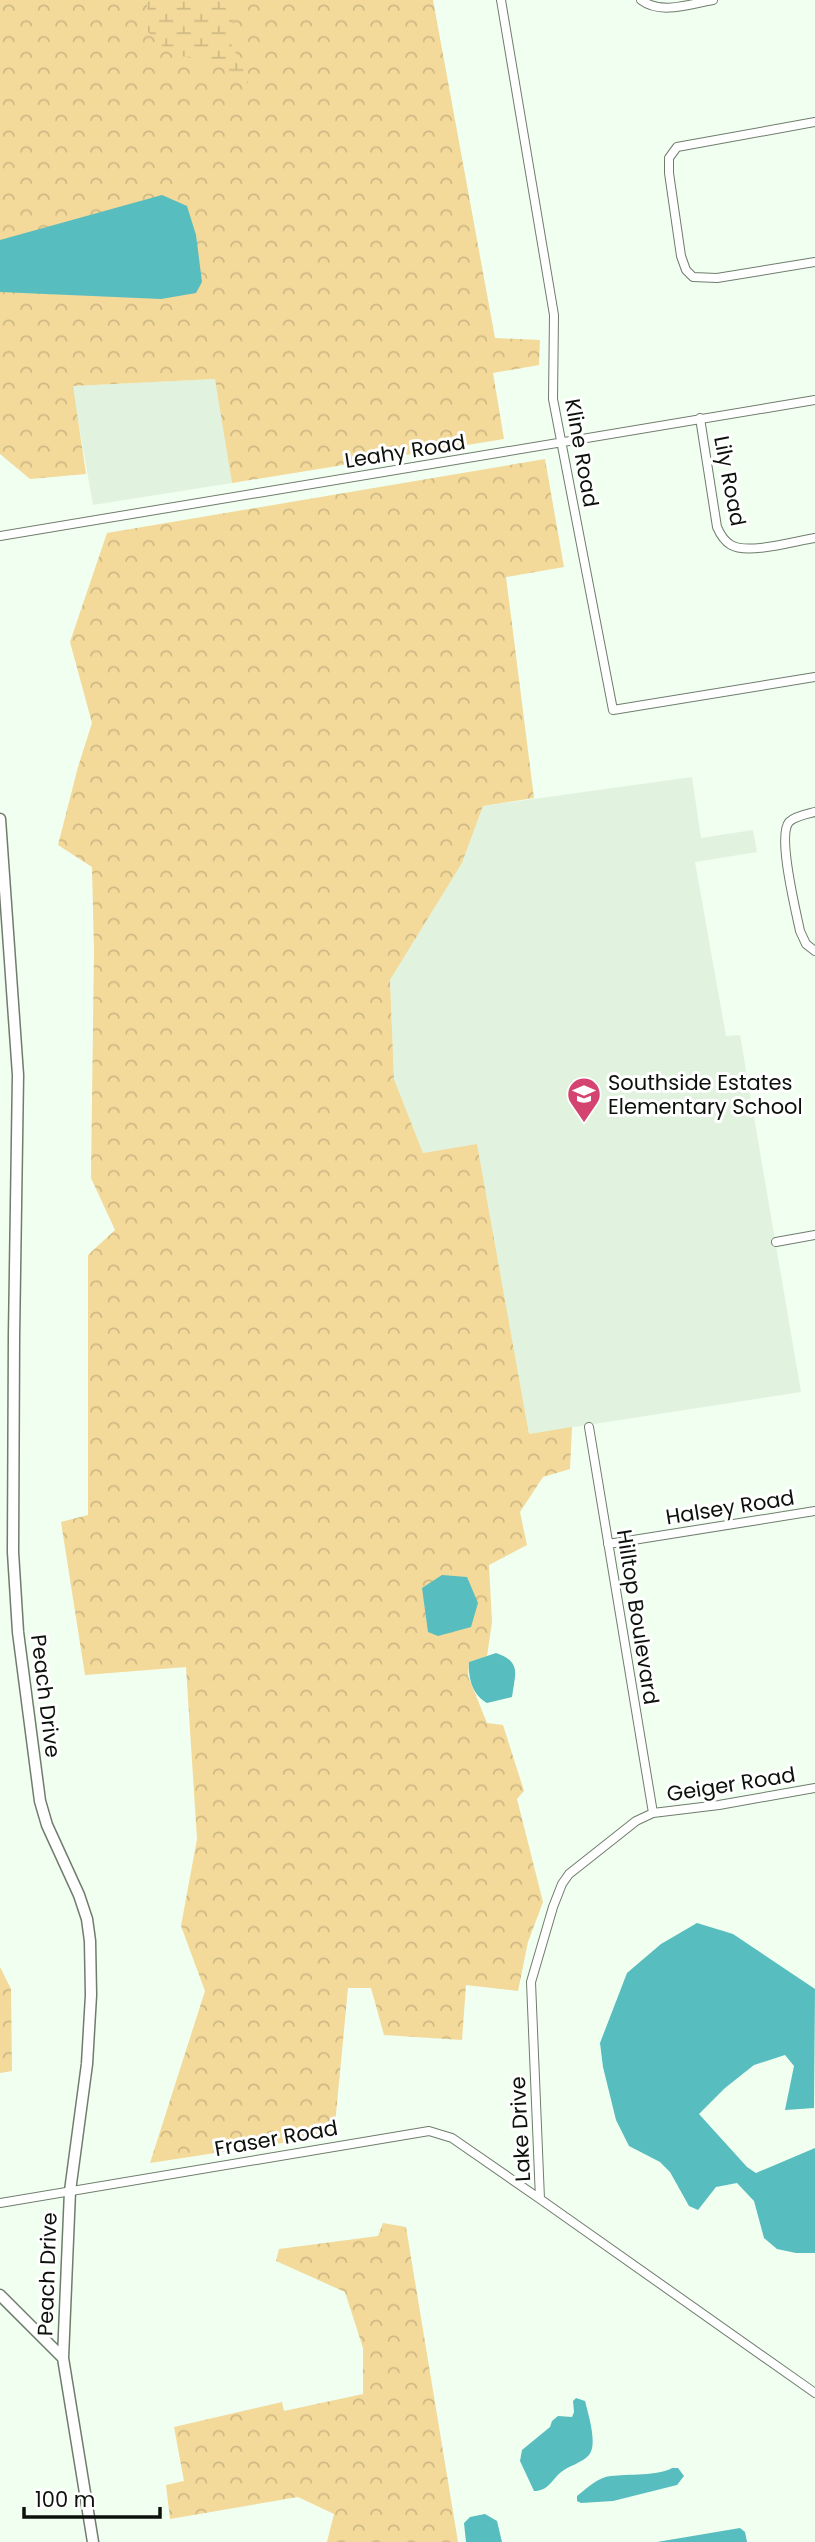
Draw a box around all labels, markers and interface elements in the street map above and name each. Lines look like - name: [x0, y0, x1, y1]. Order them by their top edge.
- street label: Kline Road: [558, 397, 606, 509]
- street label: Leahy Road: [343, 427, 467, 475]
- street label: Lily Road: [707, 433, 753, 529]
- place label: Southside Estates Elementary School: [608, 1068, 803, 1121]
- school or university icon: Southside Estates Elementary School: [565, 1075, 603, 1124]
- street label: Halsey Road: [664, 1483, 796, 1531]
- street label: Hilltop Boulevard: [610, 1527, 666, 1707]
- street label: Peach Drive: [24, 1633, 68, 1759]
- street label: Geiger Road: [665, 1760, 797, 1808]
- street label: Lake Drive: [503, 2076, 537, 2182]
- street label: Fraser Road: [212, 2113, 340, 2163]
- street label: Peach Drive: [30, 2212, 64, 2336]
- scale bar: [24, 2476, 161, 2520]
- text: 100 m: [35, 2485, 95, 2514]

